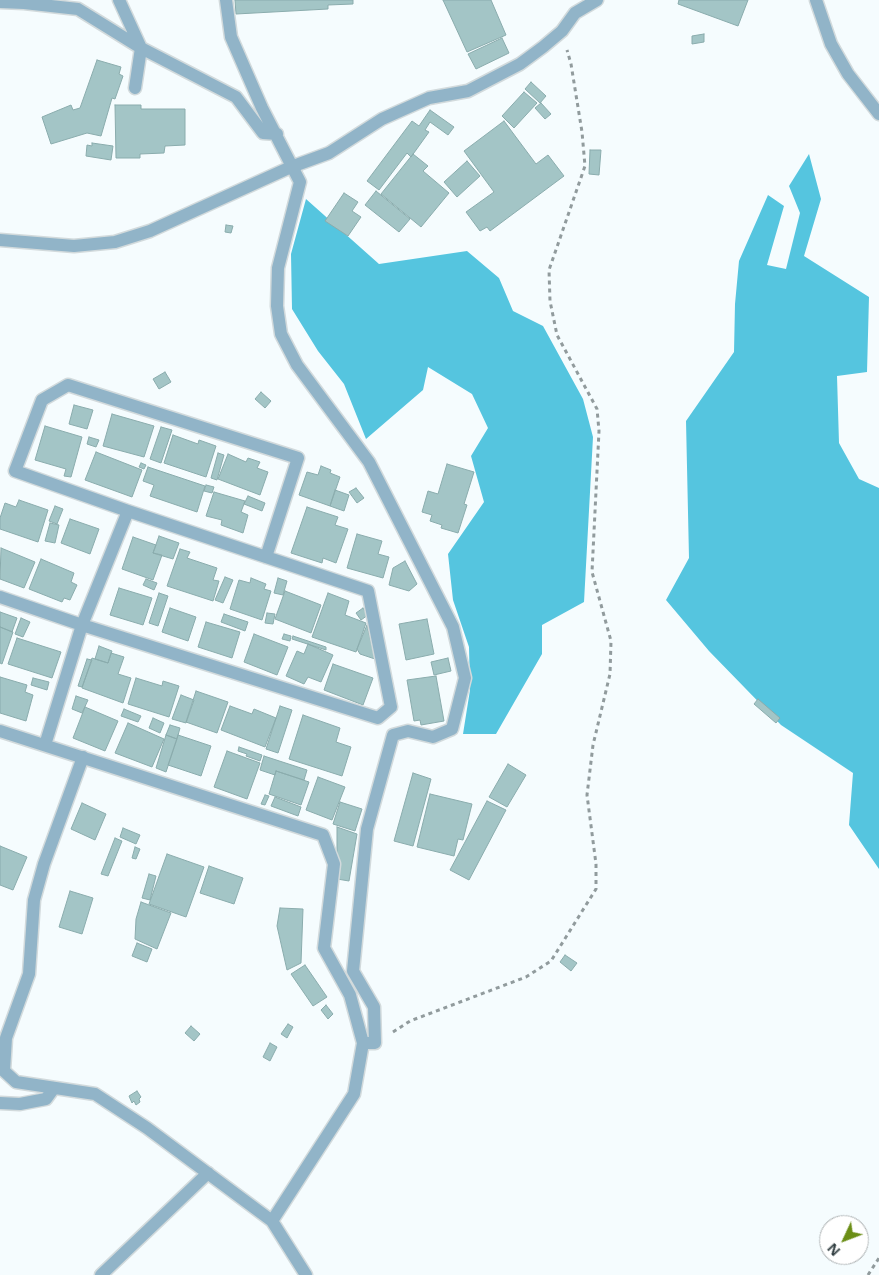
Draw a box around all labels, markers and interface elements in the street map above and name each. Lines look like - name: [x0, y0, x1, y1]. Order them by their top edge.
- north arrow: [819, 1215, 869, 1265]
- text: N: [823, 1239, 844, 1261]

